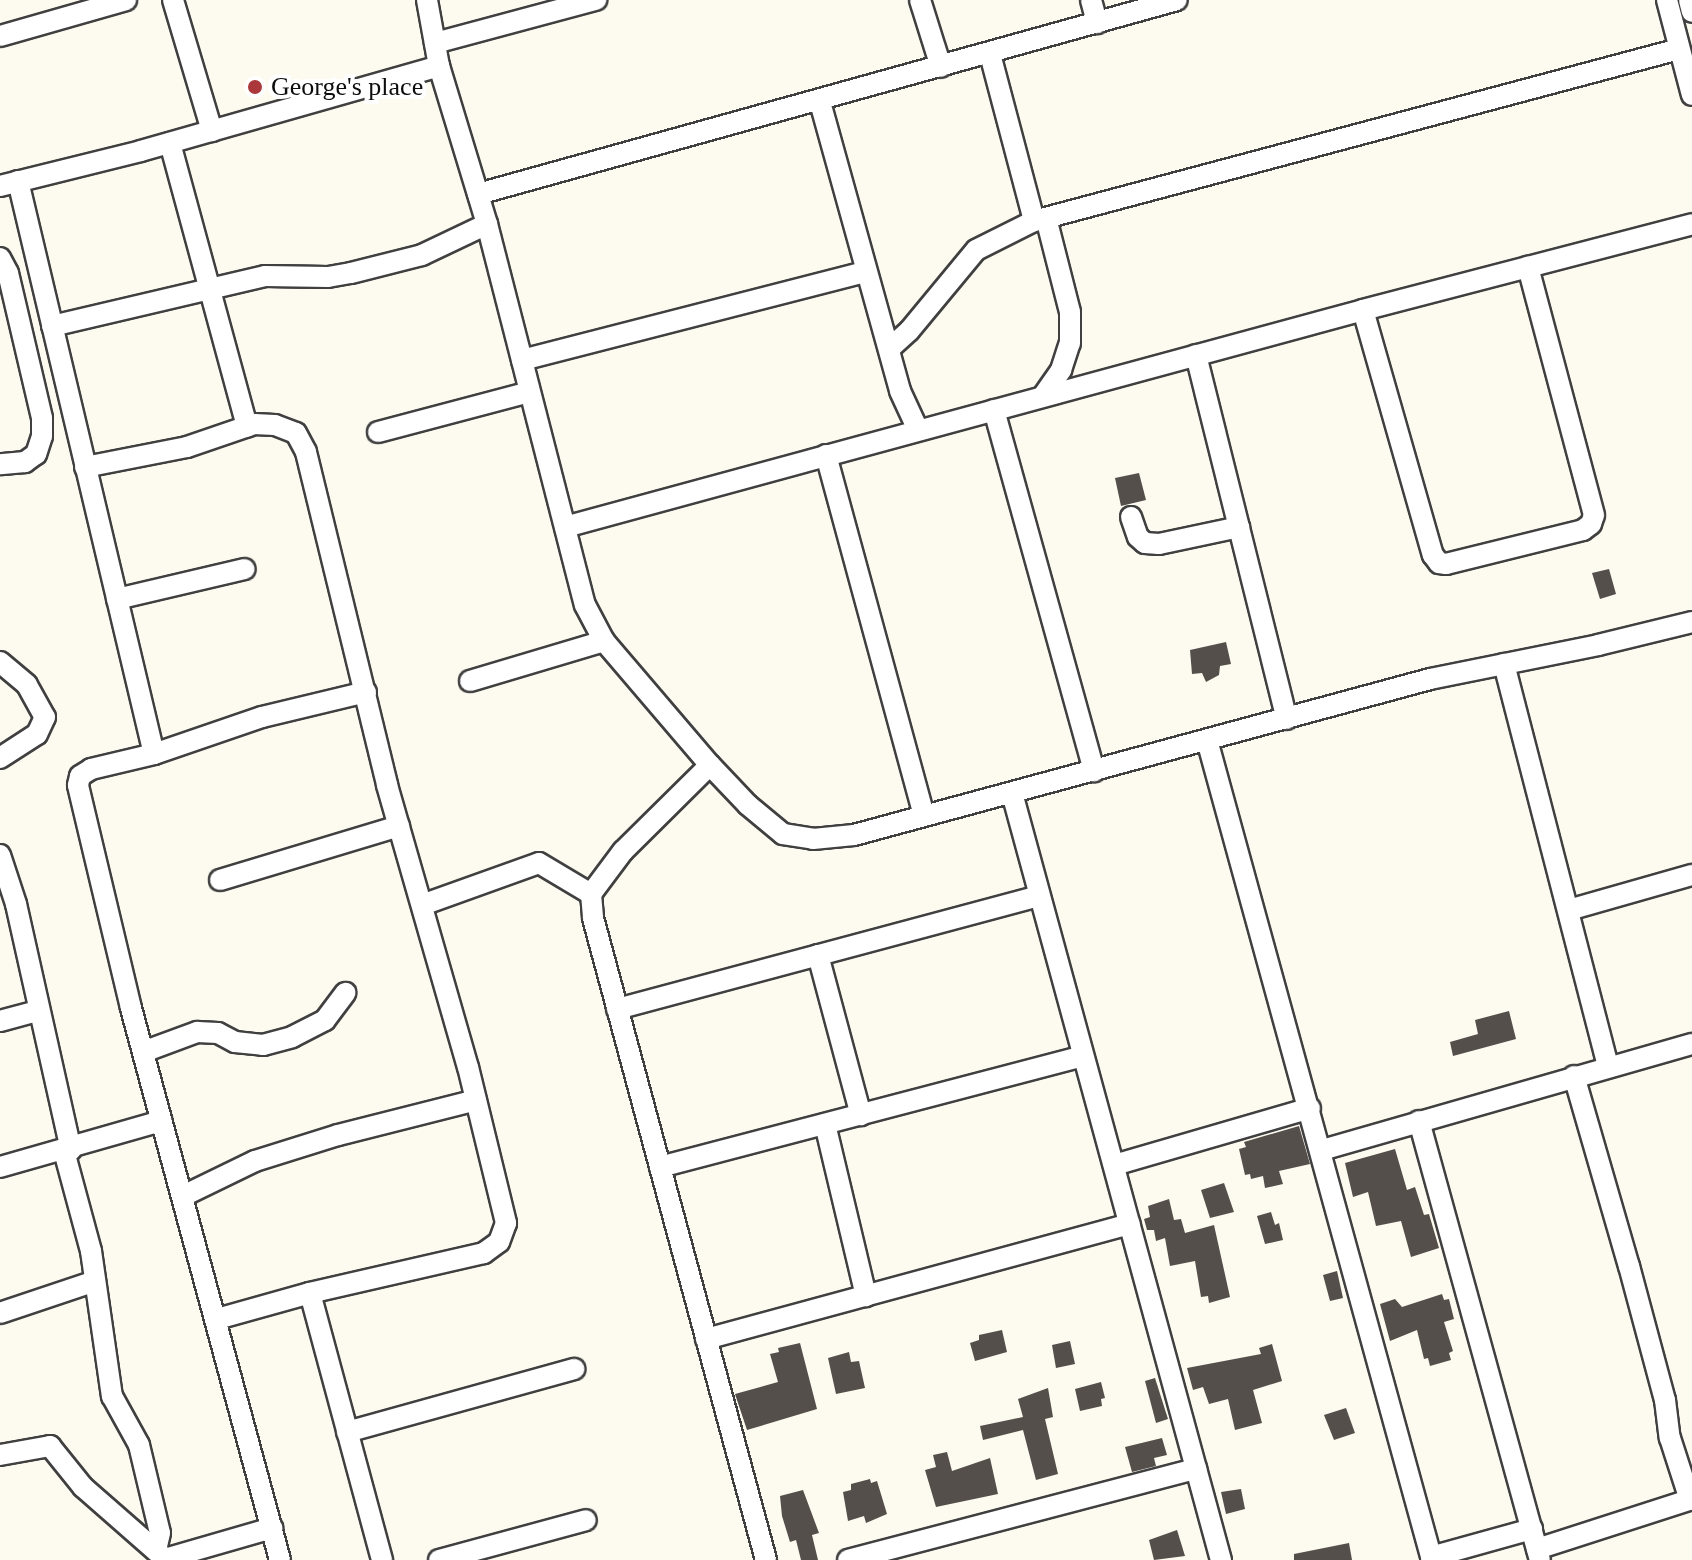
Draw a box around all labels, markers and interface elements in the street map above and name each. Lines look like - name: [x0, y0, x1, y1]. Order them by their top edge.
- place label: George's place: [271, 71, 423, 103]
- marker: George's place: [246, 78, 264, 96]

